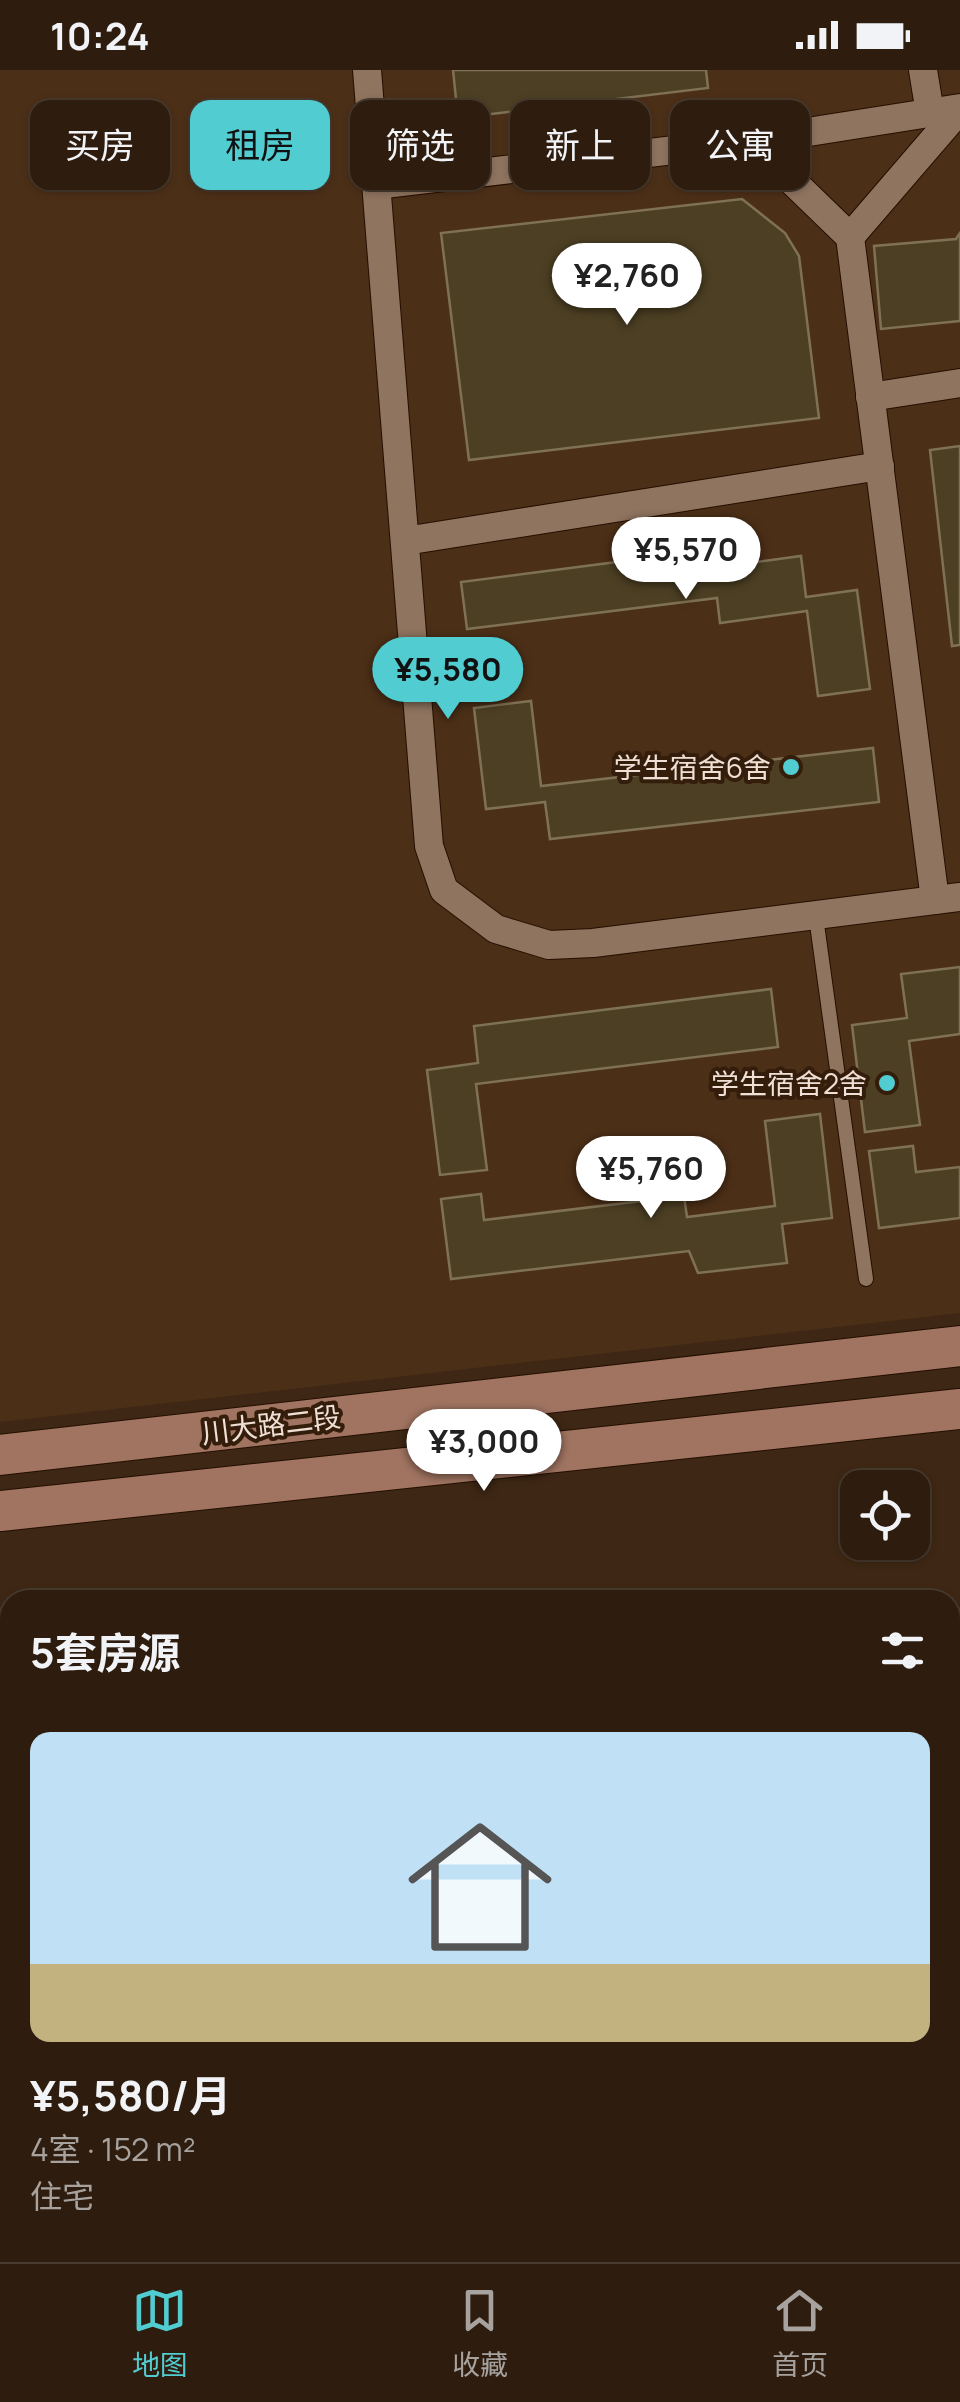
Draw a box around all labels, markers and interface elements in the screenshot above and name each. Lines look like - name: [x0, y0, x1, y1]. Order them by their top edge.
- text: 10:24: [50, 9, 150, 61]
- chip: 买房: [30, 100, 170, 190]
- chip: 租房: [190, 100, 330, 190]
- chip: 筛选: [350, 100, 490, 190]
- chip: 新上: [510, 100, 650, 190]
- chip: 公寓: [670, 100, 810, 190]
- pin: ¥2,760: [546, 243, 708, 328]
- text: ¥2,760: [574, 253, 680, 297]
- pin: ¥5,570: [605, 517, 767, 602]
- text: ¥5,570: [634, 527, 738, 571]
- pin: ¥5,580: [367, 637, 529, 722]
- text: ¥5,580: [394, 647, 502, 691]
- place label: 学生宿舍6舍: [614, 748, 771, 786]
- marker: 学生宿舍6舍: [780, 756, 802, 778]
- place label: 学生宿舍2舍: [711, 1064, 867, 1102]
- marker: 学生宿舍2舍: [876, 1072, 898, 1094]
- pin: ¥5,760: [570, 1136, 732, 1221]
- text: ¥5,760: [598, 1146, 704, 1190]
- street label: 川大路二段: [199, 1397, 343, 1451]
- pin: ¥3,000: [403, 1409, 565, 1494]
- text: ¥3,000: [428, 1419, 540, 1463]
- map controls: [840, 1470, 930, 1560]
- button: locate: [840, 1470, 930, 1560]
- text: 5套房源: [30, 1623, 181, 1681]
- icon: filters: [875, 1623, 930, 1678]
- icon: home: [390, 1797, 570, 1977]
- text: ¥5,580/月: [30, 2066, 231, 2124]
- text: 4室 · 152 m²: [30, 2127, 196, 2171]
- text: 住宅: [30, 2174, 94, 2218]
- tab: 地图: [132, 2283, 188, 2383]
- tab: 收藏: [452, 2283, 508, 2383]
- tab: 首页: [772, 2283, 828, 2383]

